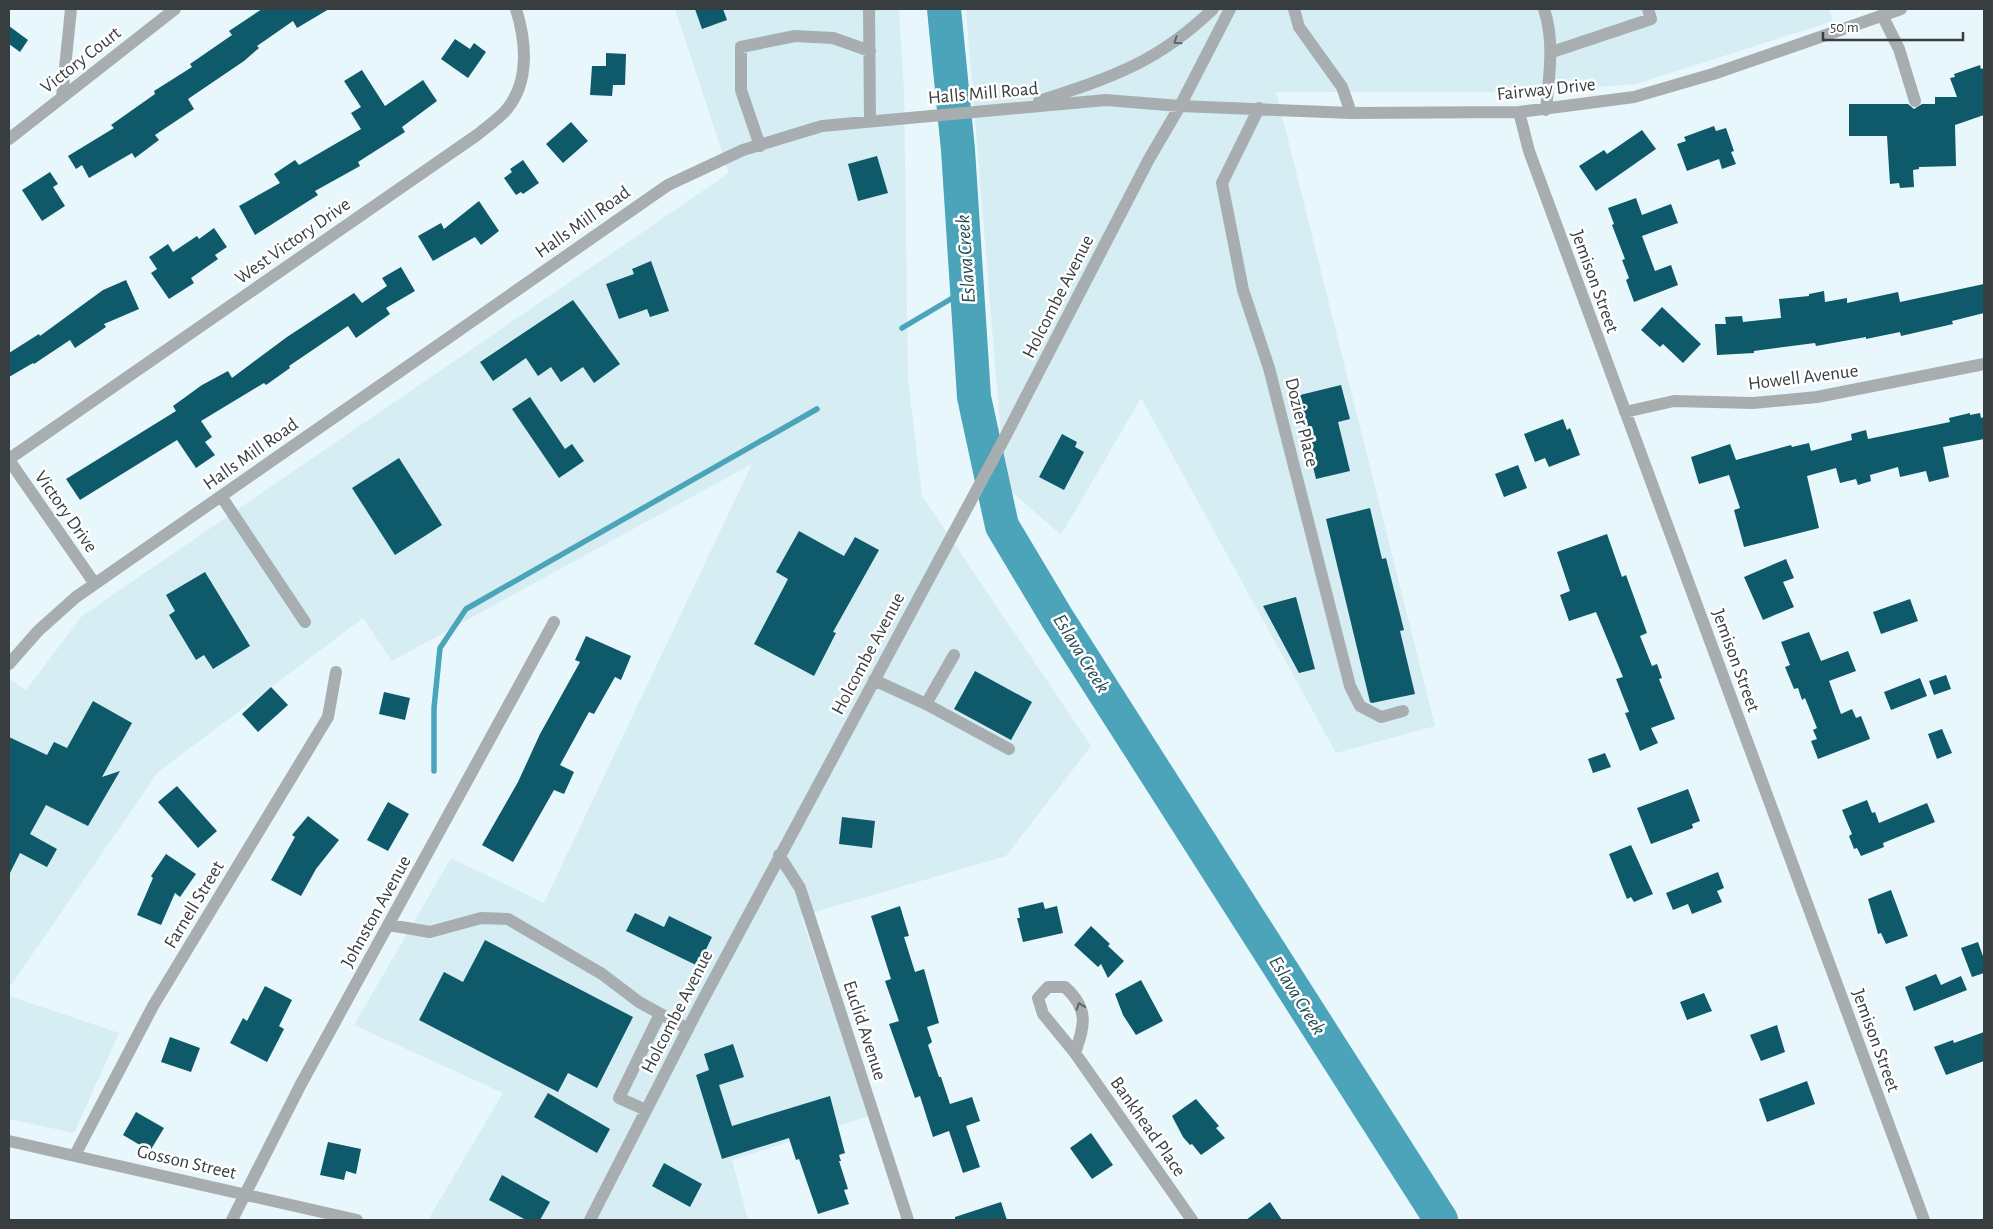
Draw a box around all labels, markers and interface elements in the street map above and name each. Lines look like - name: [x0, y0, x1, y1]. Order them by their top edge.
- scale bar: [1823, 10, 1963, 42]
- text: 50 m: [1830, 20, 1859, 35]
- street label: Victory Court: [37, 23, 124, 97]
- one-way arrow: [1173, 35, 1183, 44]
- street label: Fairway Drive: [1496, 75, 1597, 104]
- street label: Halls Mill Road: [927, 79, 1039, 108]
- street label: Halls Mill Road: [532, 183, 634, 262]
- street label: West Victory Drive: [232, 194, 354, 288]
- water label: Eslava Creek: [953, 214, 979, 304]
- street label: Jemison Street: [1567, 228, 1622, 335]
- street label: Holcombe Avenue: [1019, 232, 1098, 361]
- street label: Howell Avenue: [1747, 361, 1859, 394]
- street label: Dozier Place: [1281, 376, 1322, 469]
- street label: Halls Mill Road: [200, 415, 302, 494]
- street label: Victory Drive: [31, 468, 101, 556]
- street label: Holcombe Avenue: [828, 589, 908, 718]
- street label: Jemison Street: [1708, 607, 1763, 714]
- water label: Eslava Creek: [1049, 611, 1113, 697]
- street label: Johnston Avenue: [338, 853, 415, 971]
- street label: Farnell Street: [161, 858, 228, 952]
- street label: Holcombe Avenue: [638, 947, 717, 1076]
- water label: Eslava Creek: [1265, 953, 1329, 1039]
- street label: Euclid Avenue: [840, 978, 890, 1083]
- street label: Jemison Street: [1848, 987, 1903, 1094]
- one-way arrow: [1076, 1002, 1086, 1011]
- street label: Bankhead Place: [1106, 1073, 1189, 1180]
- street label: Gosson Street: [135, 1142, 238, 1183]

